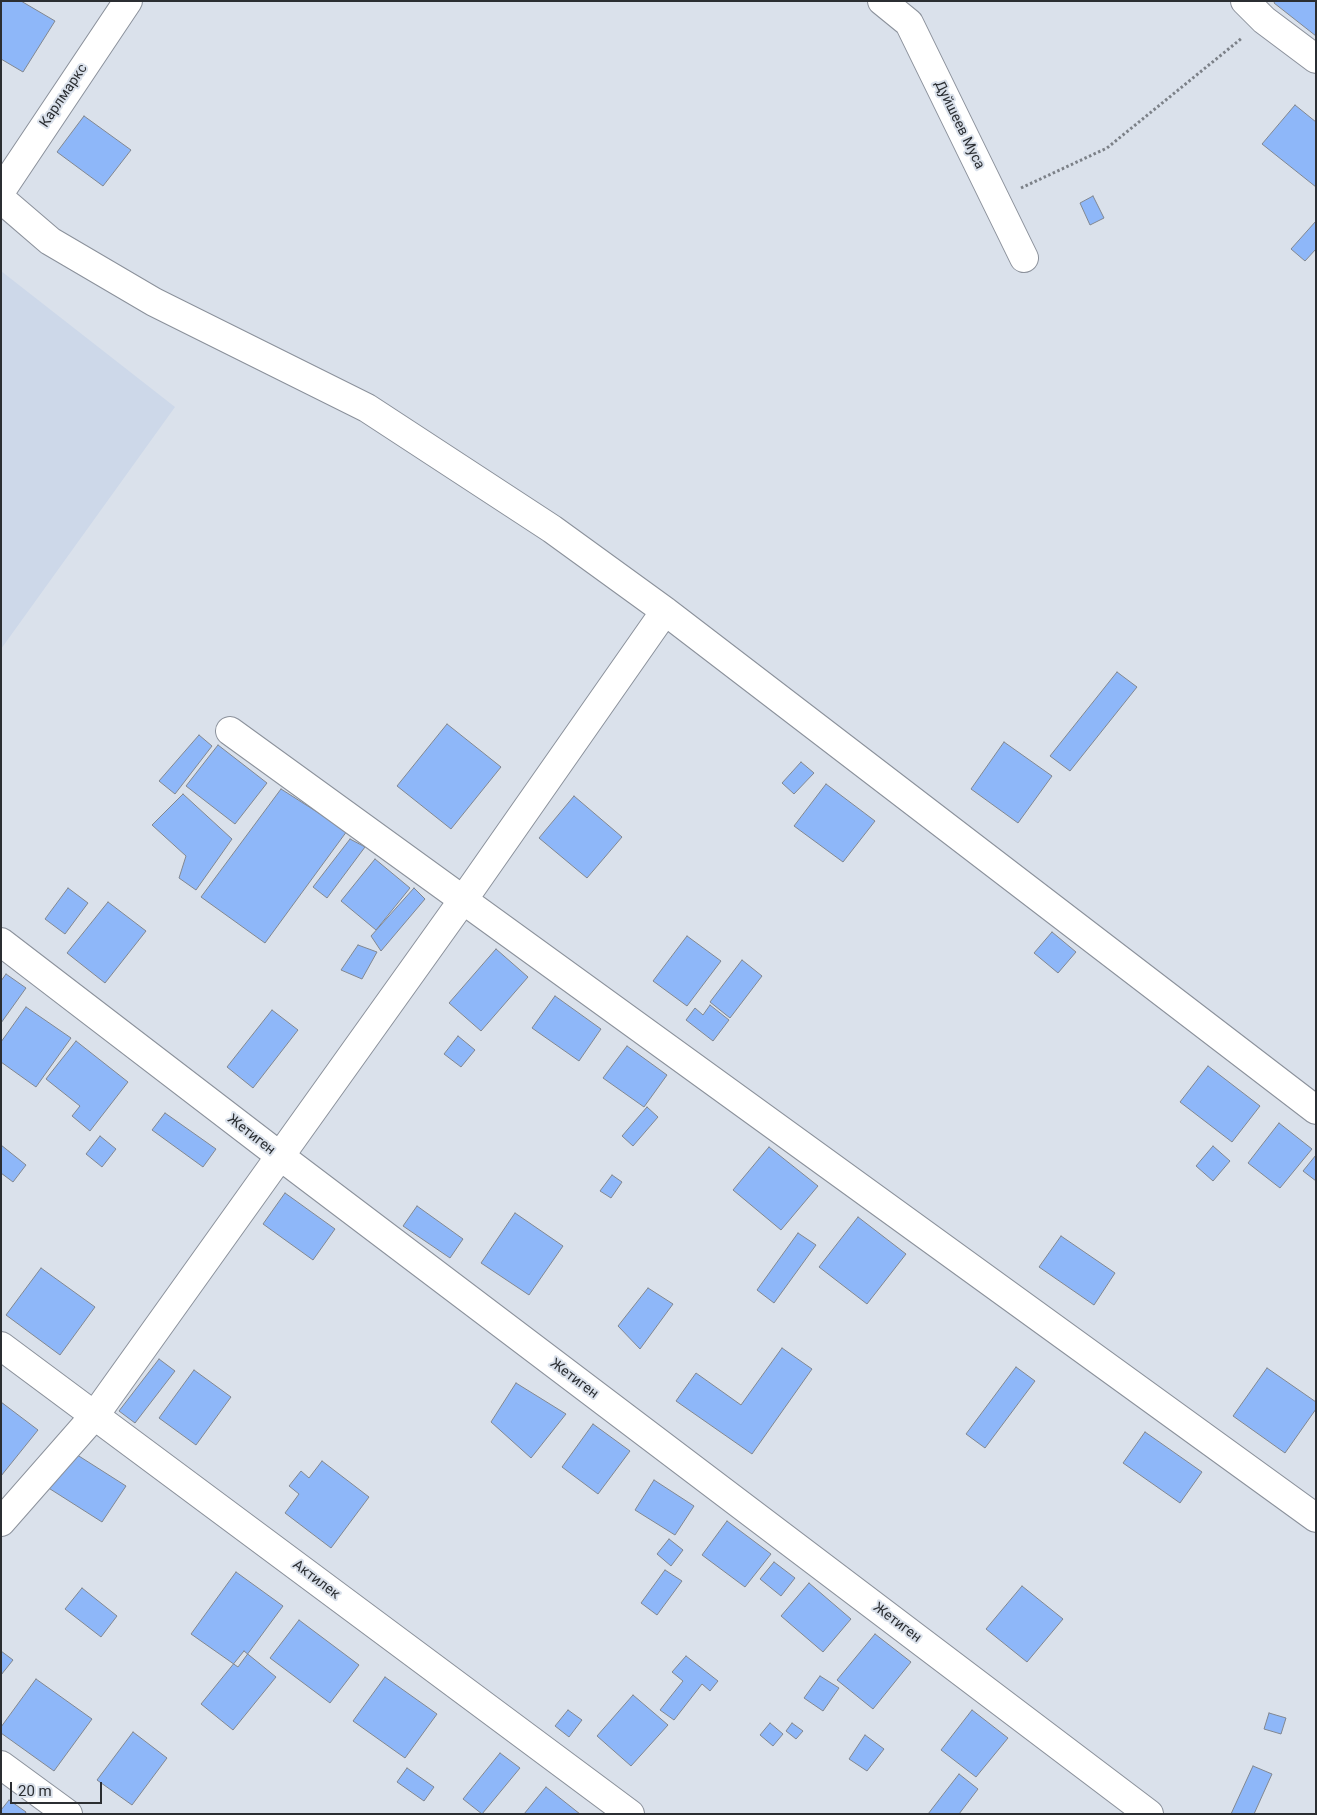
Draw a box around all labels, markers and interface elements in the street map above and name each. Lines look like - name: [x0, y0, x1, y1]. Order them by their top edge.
- street label: Карлмаркс: [37, 61, 91, 131]
- street label: Дуйшеев Муса: [930, 78, 988, 172]
- street label: Жетиген: [224, 1111, 278, 1159]
- street label: Жетиген: [547, 1355, 601, 1403]
- street label: Актилек: [289, 1557, 343, 1603]
- street label: Жетиген: [870, 1599, 924, 1647]
- scale bar: [12, 1772, 105, 1804]
- text: 20 m: [18, 1782, 52, 1800]

